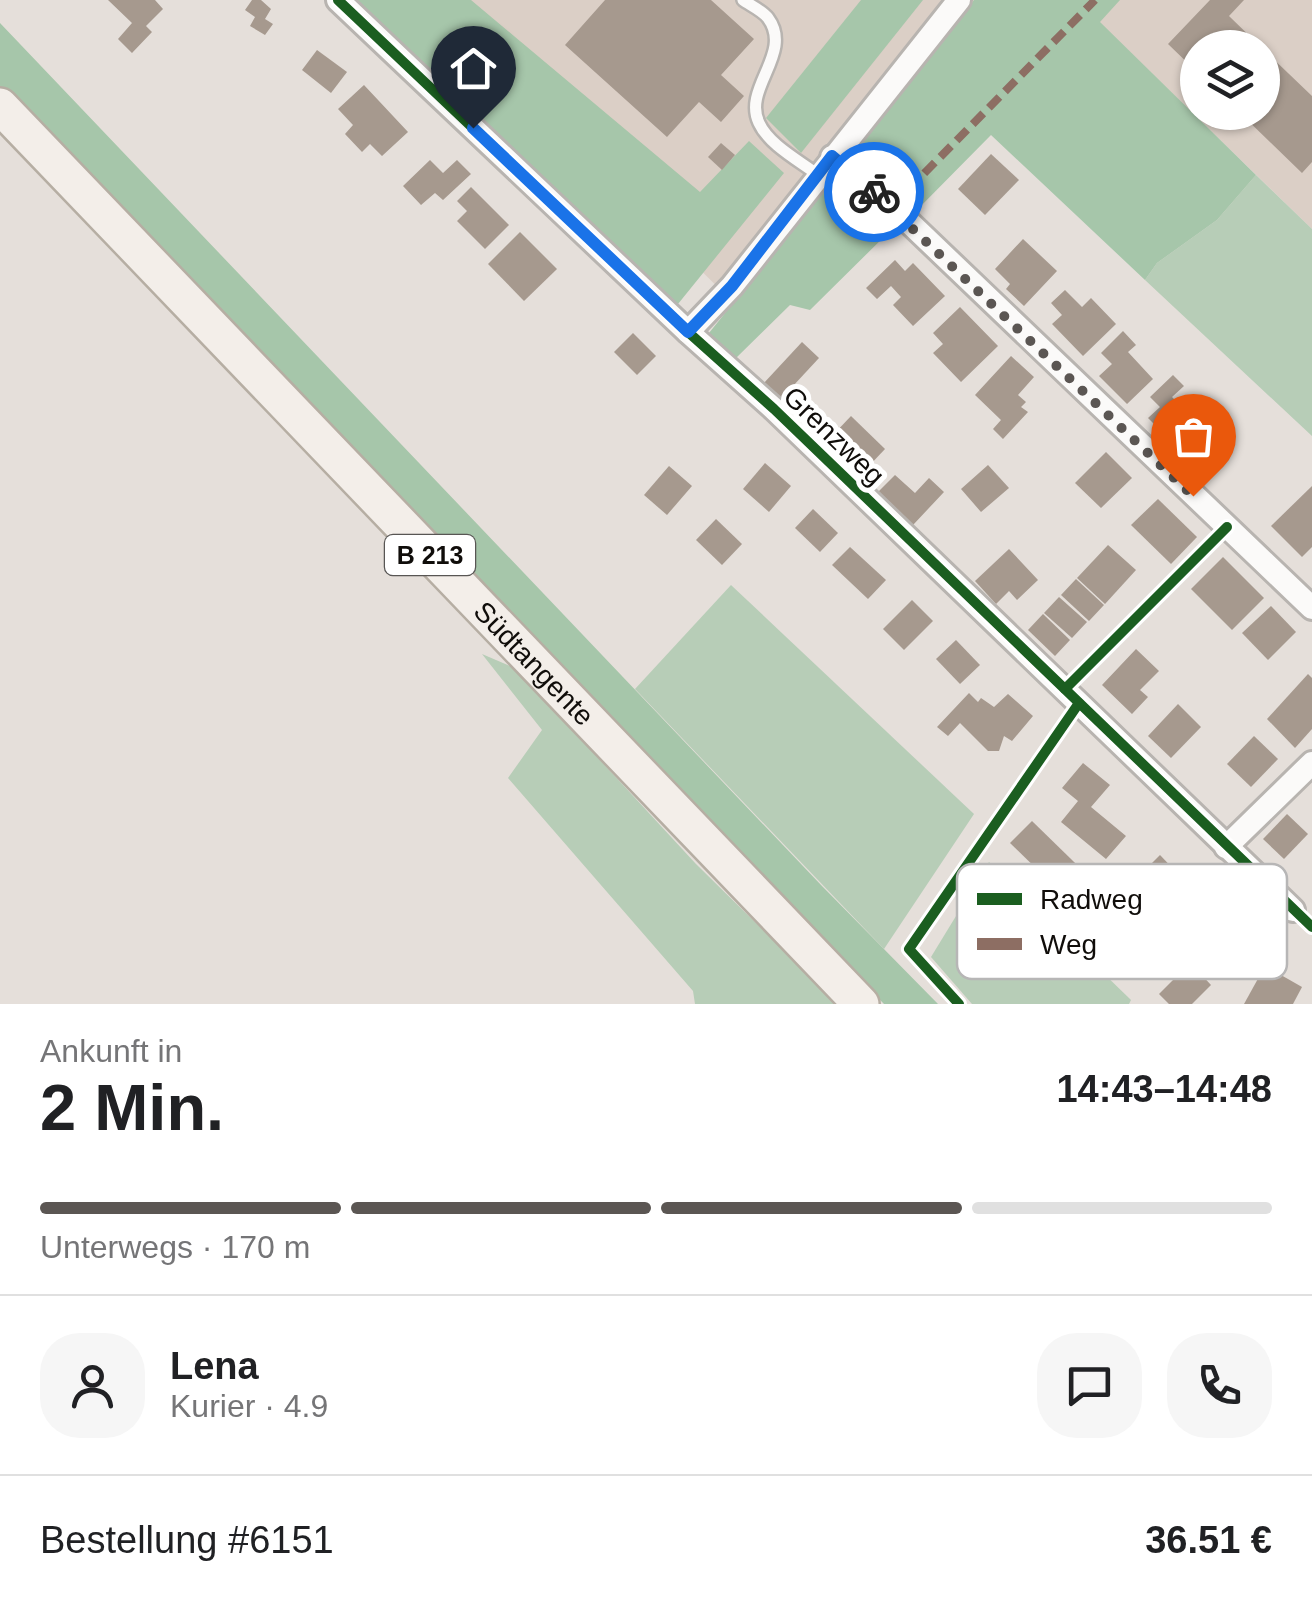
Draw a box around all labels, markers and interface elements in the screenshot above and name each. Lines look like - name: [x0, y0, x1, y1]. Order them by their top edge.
- pin: [431, 26, 516, 129]
- map controls: [1180, 30, 1280, 130]
- button: layers: [1180, 30, 1280, 130]
- icon: home: [446, 41, 501, 96]
- courier: [824, 142, 924, 242]
- icon: bike: [847, 165, 902, 220]
- street label: Grenzweg: [777, 381, 891, 491]
- pin: [1151, 394, 1236, 497]
- icon: bag: [1166, 409, 1221, 464]
- road number: B 213: [385, 535, 475, 575]
- street label: Südtangente: [468, 595, 600, 731]
- legend: [957, 864, 1287, 979]
- text: Radweg: [1040, 884, 1143, 915]
- text: Weg: [1040, 929, 1097, 960]
- text: Ankunft in: [40, 1033, 182, 1069]
- text: 14:43–14:48: [1056, 1068, 1272, 1110]
- text: 2 Min.: [40, 1071, 224, 1144]
- text: Unterwegs · 170 m: [40, 1229, 310, 1265]
- button: person: [40, 1333, 145, 1438]
- button: chat: [1037, 1333, 1142, 1438]
- button: phone: [1167, 1333, 1272, 1438]
- text: Lena: [170, 1345, 259, 1387]
- text: Kurier · 4.9: [170, 1388, 328, 1424]
- text: Bestellung #6151: [40, 1519, 334, 1561]
- text: 36.51 €: [1145, 1519, 1272, 1561]

